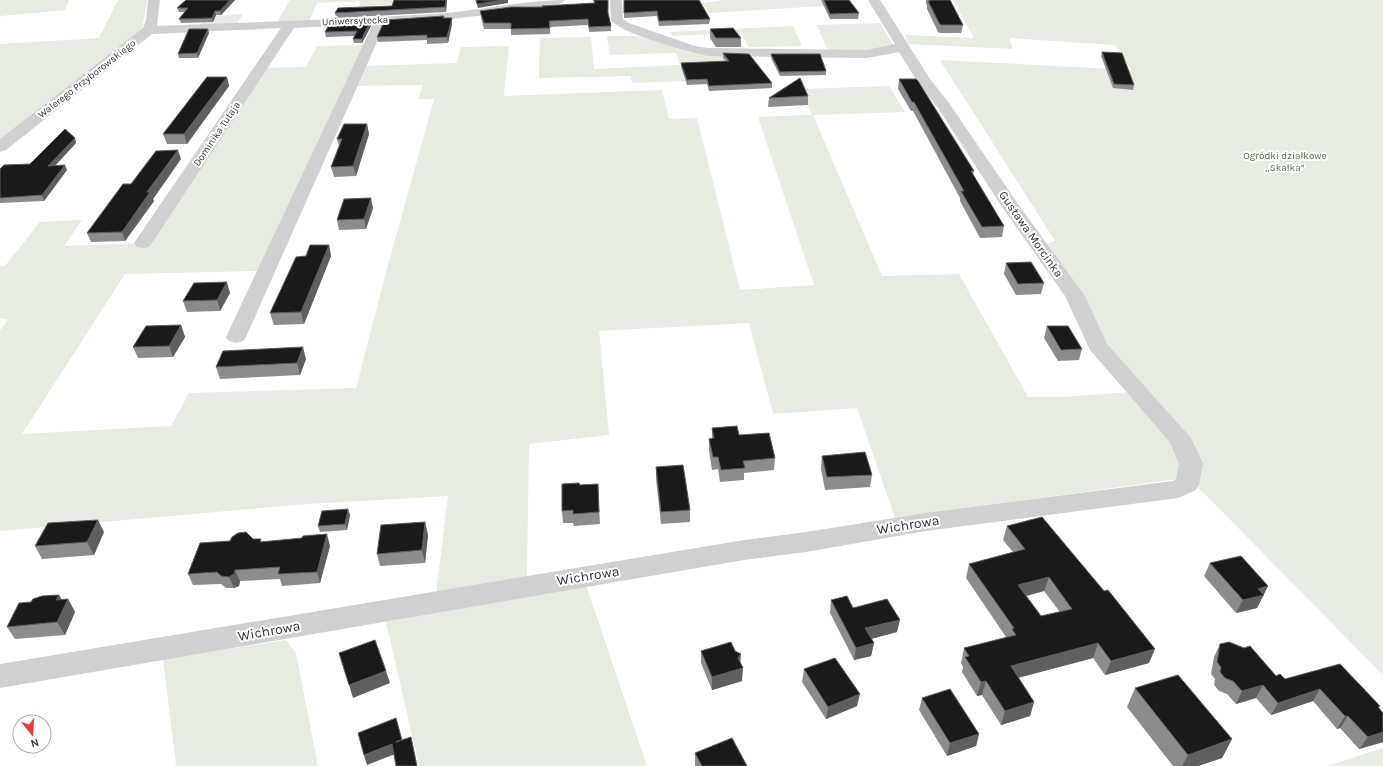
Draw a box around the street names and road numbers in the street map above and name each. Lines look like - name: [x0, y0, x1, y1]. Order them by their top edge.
- street label: Uniwersytecka: [322, 14, 388, 28]
- street label: Walerego Przyborowskiego: [36, 37, 138, 121]
- street label: Dominika Tutaja: [191, 99, 243, 169]
- street label: Gustawa Morcinka: [996, 188, 1066, 280]
- street label: Wichrowa: [876, 512, 940, 538]
- street label: Wichrowa: [556, 563, 620, 589]
- street label: Wichrowa: [237, 617, 301, 645]

